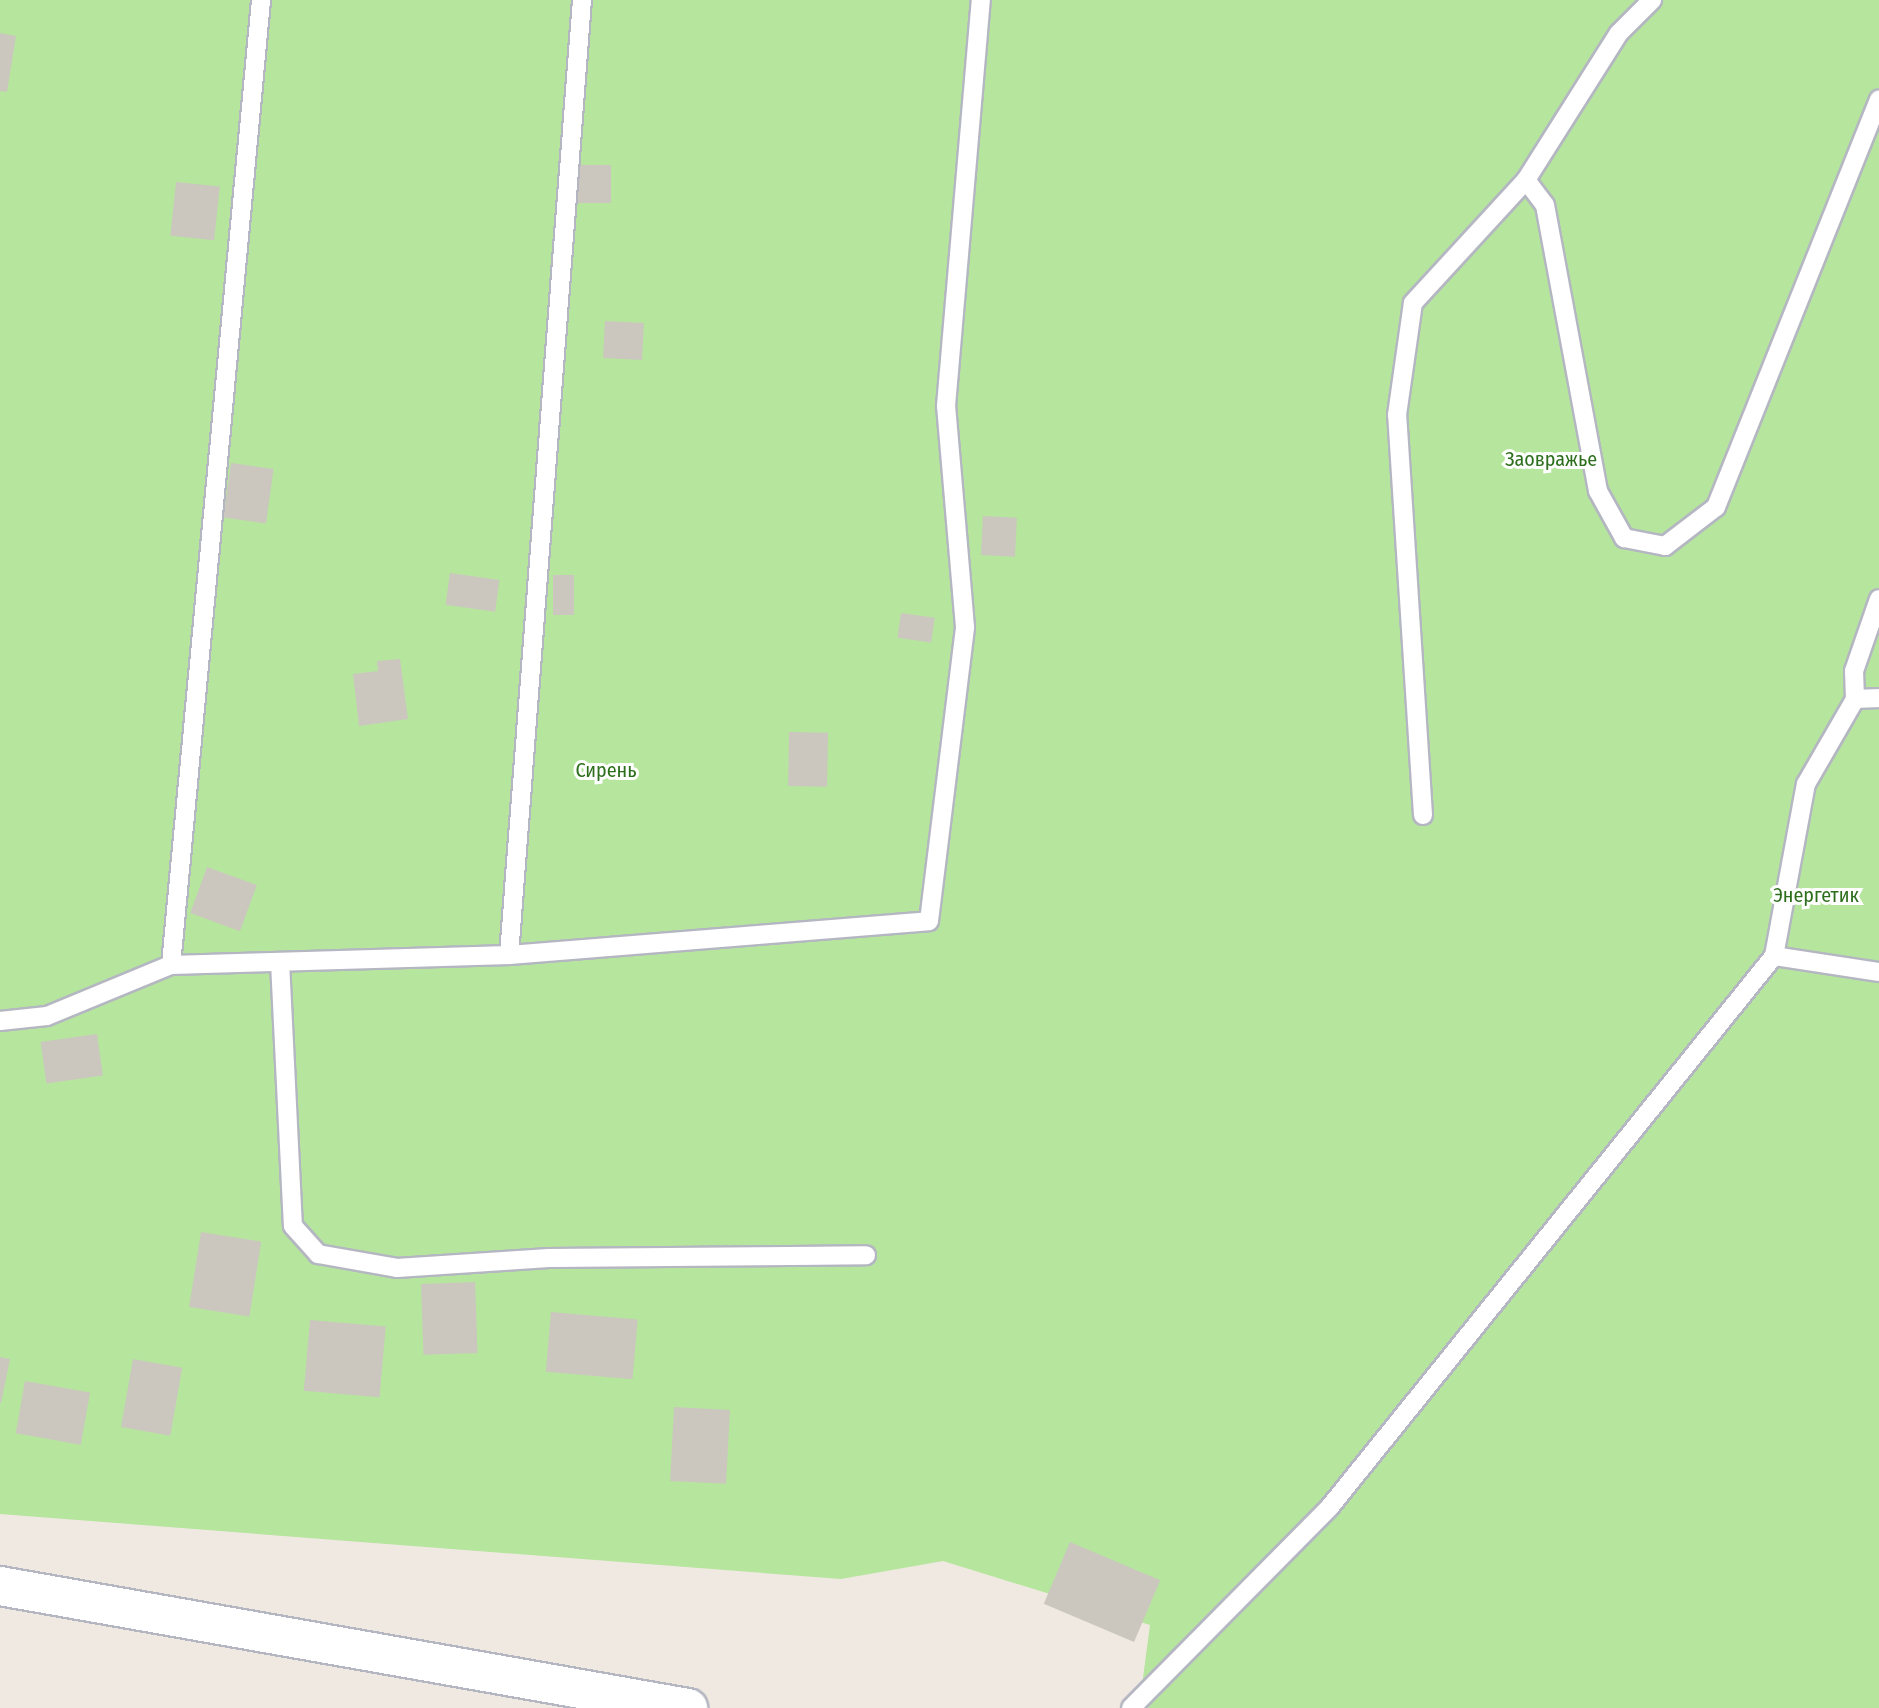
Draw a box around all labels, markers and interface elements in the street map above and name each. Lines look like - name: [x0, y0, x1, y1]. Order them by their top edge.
- park label: Заовражье: [1505, 447, 1597, 471]
- park label: Сирень: [575, 758, 637, 782]
- park label: Энергетик: [1773, 883, 1859, 907]

